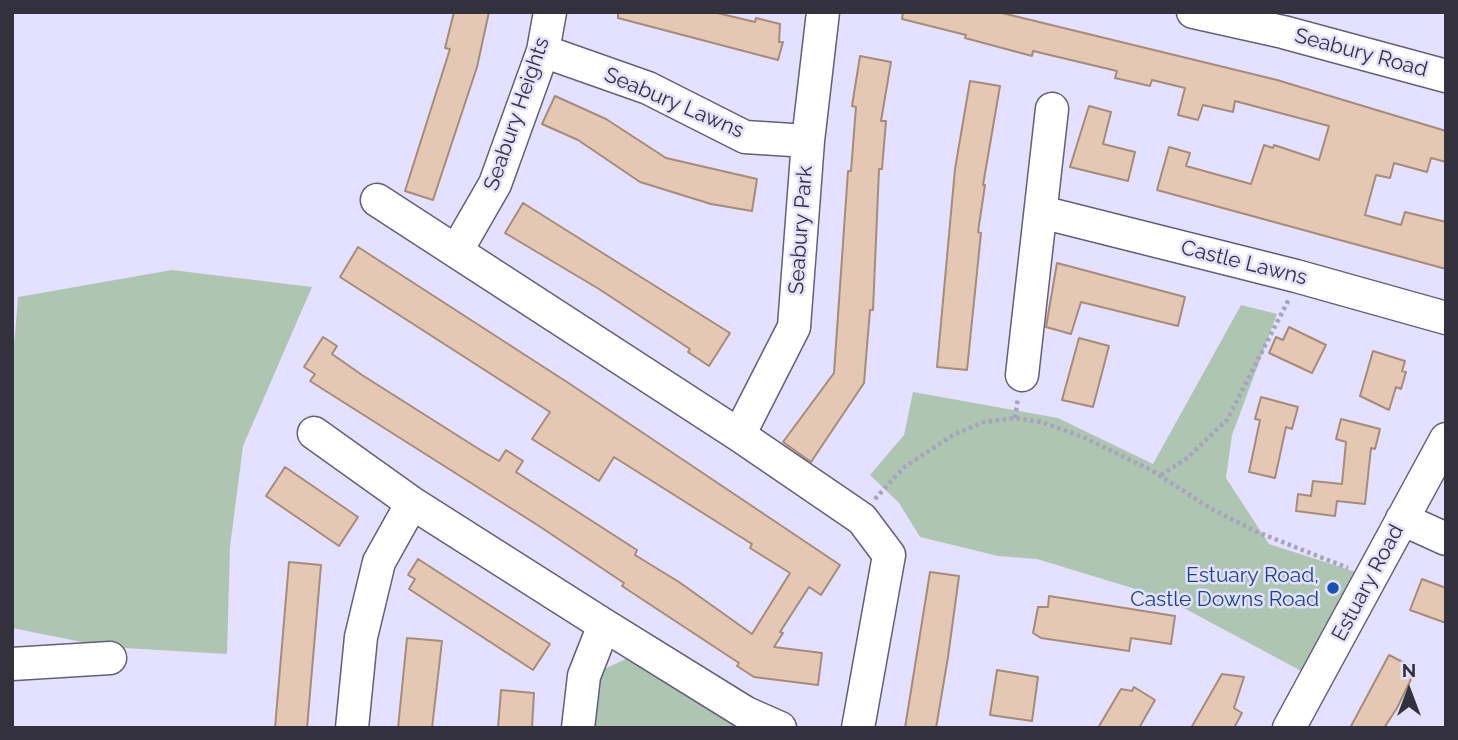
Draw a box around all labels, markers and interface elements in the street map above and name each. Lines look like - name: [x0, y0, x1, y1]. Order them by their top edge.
- street label: Seabury Road: [1292, 23, 1430, 83]
- street label: Seabury Heights: [479, 34, 555, 194]
- street label: Seabury Lawns: [601, 62, 747, 144]
- street label: Seabury Park: [784, 165, 818, 295]
- street label: Castle Lawns: [1178, 235, 1310, 291]
- street label: Estuary Road: [1327, 520, 1409, 646]
- place label: Estuary Road, Castle Downs Road: [1130, 563, 1319, 613]
- marker: Estuary Road, Castle Downs Road: [1325, 580, 1341, 596]
- north arrow: [1374, 656, 1444, 726]
- text: N: [1402, 659, 1416, 681]

